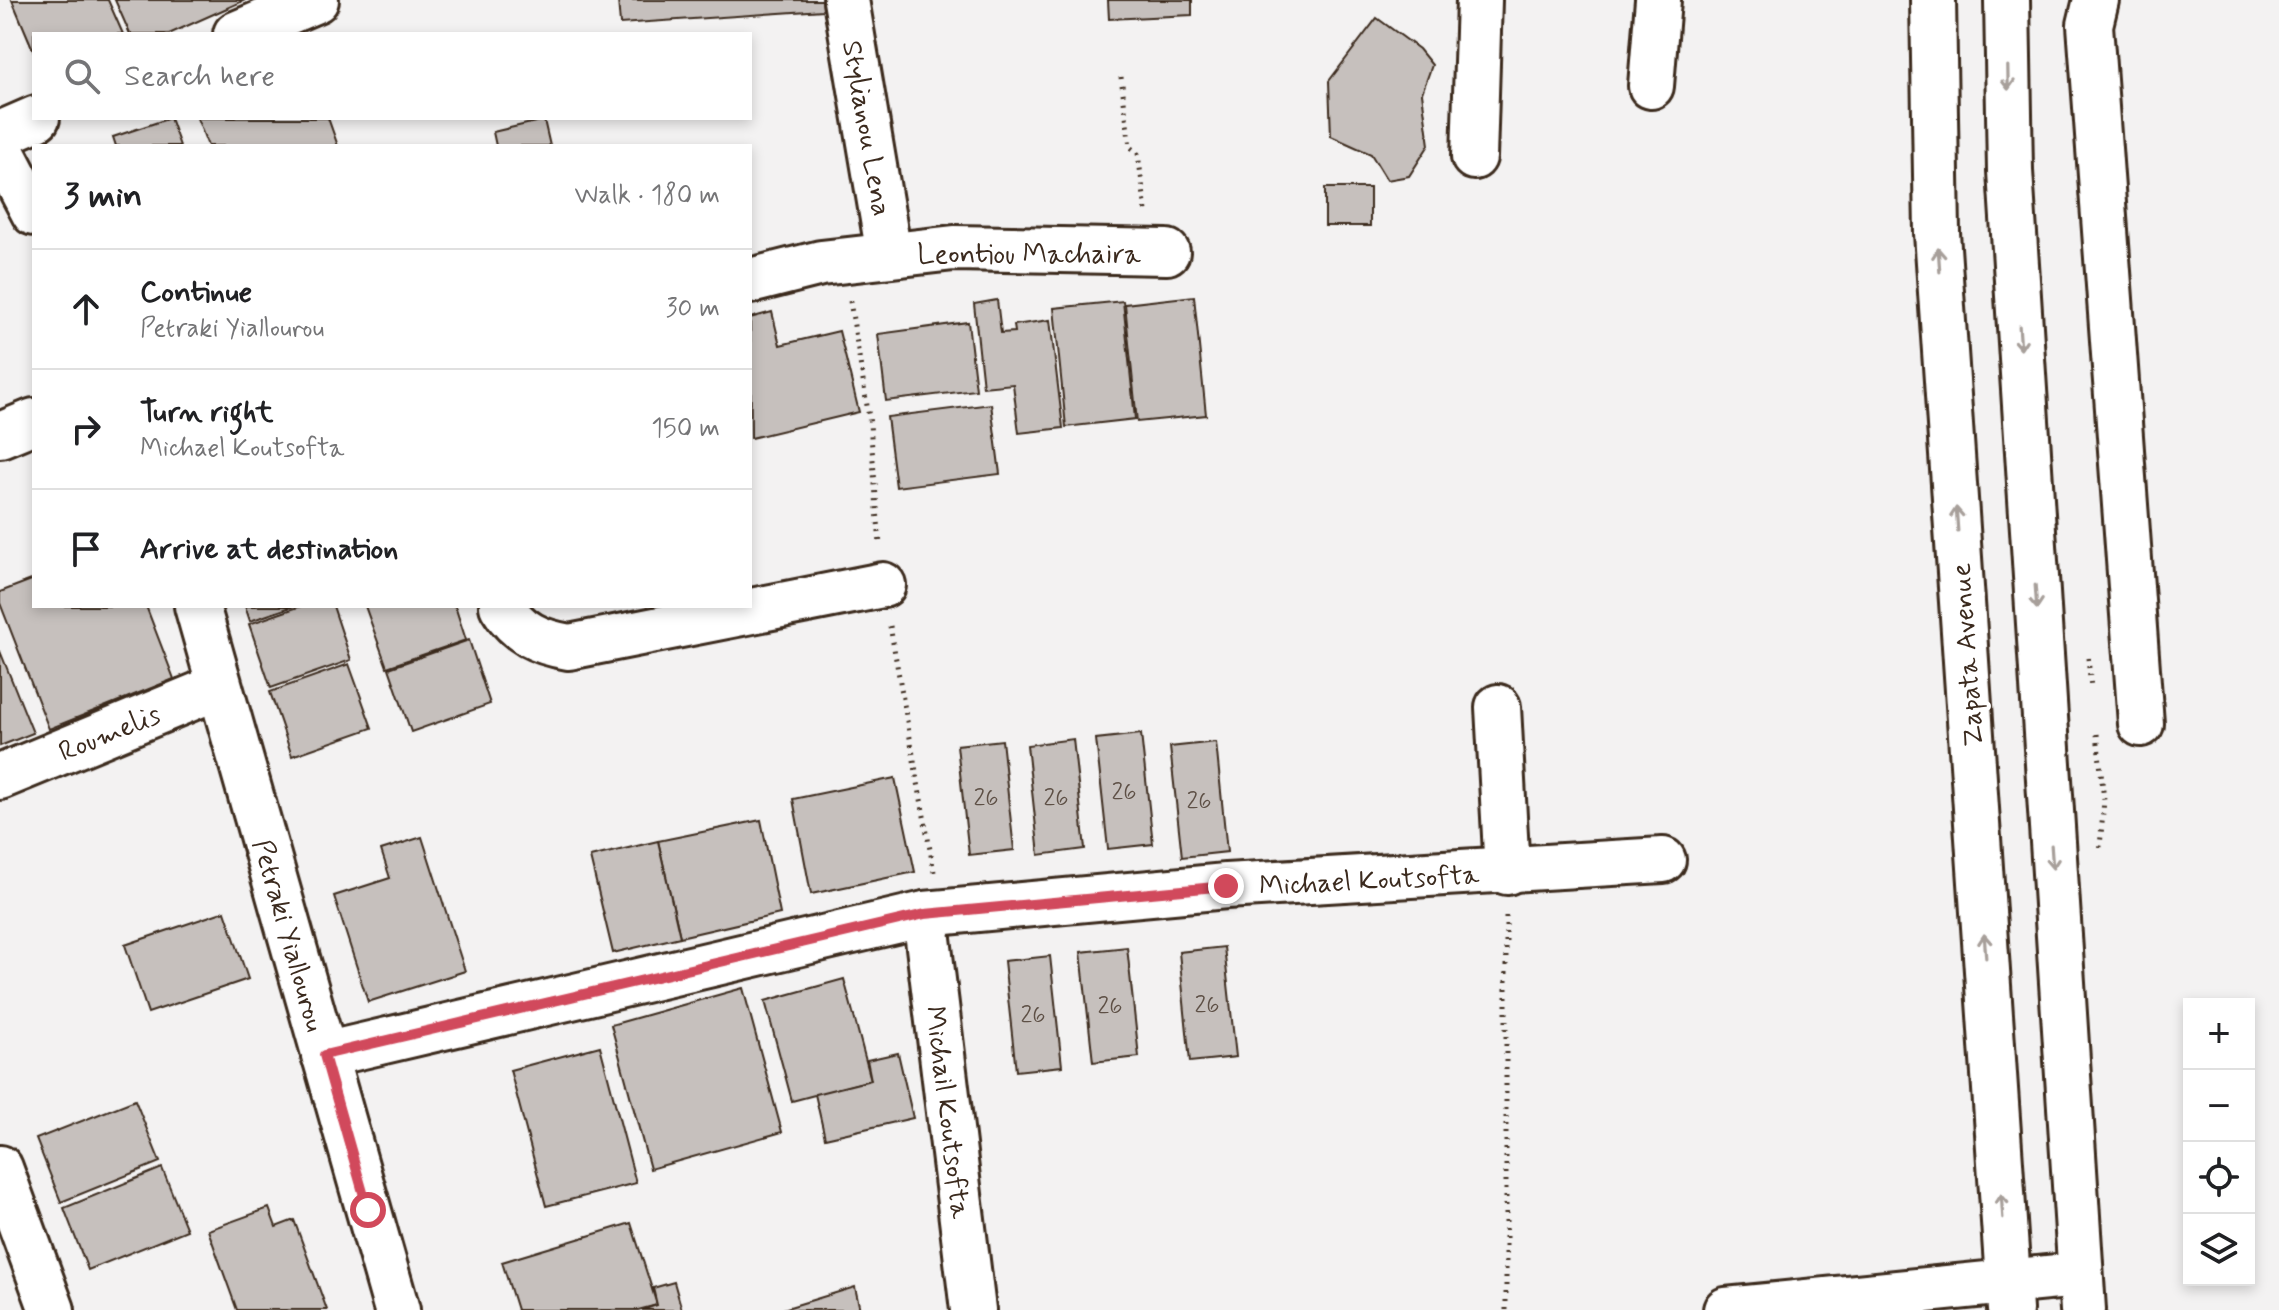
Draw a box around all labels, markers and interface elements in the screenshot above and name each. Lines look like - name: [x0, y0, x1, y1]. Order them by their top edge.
- search box: [32, 32, 752, 120]
- street label: Stylianou Lena: [832, 38, 899, 219]
- icon: search: [60, 54, 104, 98]
- text: Search here: [124, 57, 275, 96]
- one-way arrow: [2000, 64, 2016, 91]
- text: 3 min: [64, 174, 142, 219]
- text: Walk · 180 m: [575, 179, 720, 213]
- street label: Leontiou Machaira: [917, 237, 1141, 274]
- one-way arrow: [1931, 247, 1946, 274]
- text: Continue: [140, 273, 252, 312]
- icon: ahead: [64, 287, 108, 331]
- text: 30 m: [666, 292, 720, 326]
- text: Petraki Yiallourou: [140, 312, 324, 346]
- one-way arrow: [2013, 324, 2028, 351]
- text: Turn right: [140, 393, 273, 432]
- icon: right: [64, 407, 108, 451]
- text: 150 m: [651, 412, 720, 446]
- text: Michael Koutsofta: [140, 432, 344, 466]
- one-way arrow: [1949, 506, 1964, 533]
- icon: arrive: [64, 527, 108, 571]
- text: Arrive at destination: [140, 530, 398, 569]
- street label: Zapata Avenue: [1944, 562, 1993, 748]
- one-way arrow: [2029, 583, 2044, 610]
- street label: Roumelis: [53, 697, 166, 771]
- house number: 26: [1111, 777, 1137, 808]
- house number: 26: [973, 783, 999, 814]
- house number: 26: [1043, 783, 1069, 814]
- house number: 26: [1186, 786, 1212, 817]
- street label: Petraki Yiallourou: [242, 835, 333, 1036]
- one-way arrow: [2045, 843, 2060, 870]
- street label: Michael Koutsofta: [1258, 857, 1480, 906]
- route end: [1208, 868, 1244, 904]
- one-way arrow: [1977, 933, 1992, 960]
- house number: 26: [1194, 990, 1220, 1021]
- house number: 26: [1097, 991, 1123, 1022]
- map controls: [2183, 998, 2255, 1286]
- button: +: [2183, 998, 2255, 1070]
- house number: 26: [1020, 1000, 1046, 1031]
- street label: Michail Koutsofta: [915, 1004, 978, 1221]
- button: −: [2183, 1070, 2255, 1142]
- button: locate: [2183, 1142, 2255, 1214]
- route start: [350, 1192, 386, 1228]
- one-way arrow: [1995, 1193, 2010, 1219]
- button: layers: [2183, 1214, 2255, 1286]

